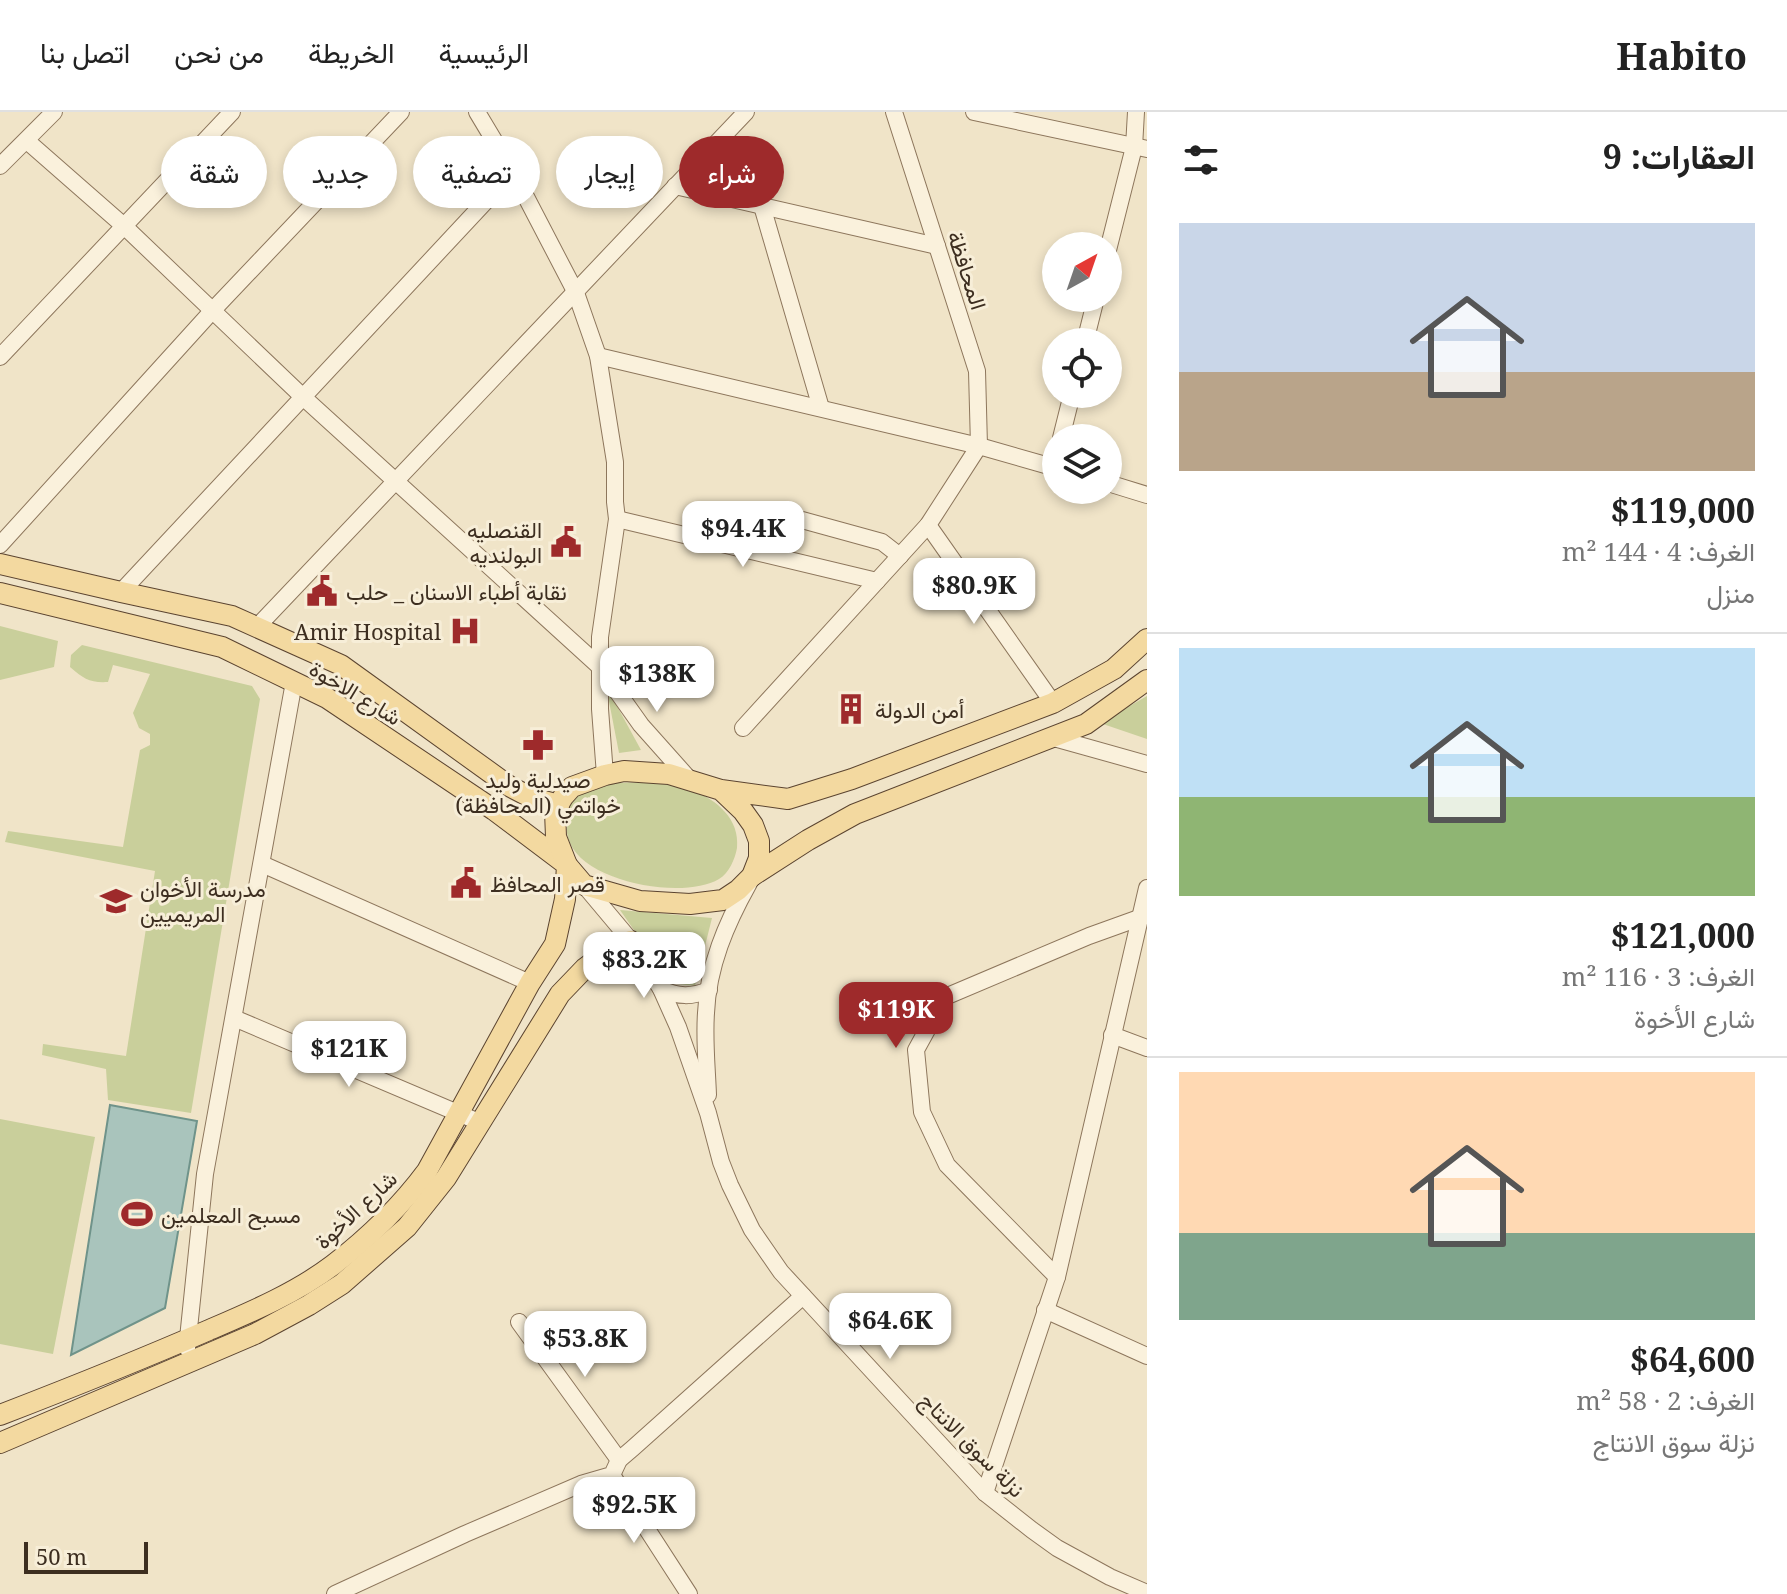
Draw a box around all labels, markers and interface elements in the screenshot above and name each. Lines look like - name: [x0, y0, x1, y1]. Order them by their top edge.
- text: Habito: [1616, 29, 1747, 81]
- text: اتصل بنا: [40, 33, 130, 71]
- text: من نحن: [174, 33, 264, 71]
- text: الخريطة: [308, 33, 395, 71]
- text: الرئيسية: [439, 33, 529, 71]
- text: العقارات: 9: [1603, 133, 1755, 179]
- chip: شقة: [161, 136, 267, 208]
- chip: جديد: [283, 136, 397, 208]
- chip: تصفية: [413, 136, 540, 208]
- chip: إيجار: [556, 136, 663, 208]
- chip: شراء: [679, 136, 784, 208]
- icon: filters: [1179, 138, 1223, 182]
- street label: المحافظة: [941, 227, 995, 313]
- north arrow: [1042, 232, 1122, 312]
- map controls: [1042, 232, 1122, 504]
- icon: home: [1395, 275, 1539, 419]
- button: locate: [1042, 328, 1122, 408]
- button: layers: [1042, 424, 1122, 504]
- text: $119,000: [1611, 487, 1755, 533]
- pin: $94.4K: [678, 501, 808, 569]
- text: $94.4K: [700, 509, 786, 545]
- place label: القنصليه البولنديه: [467, 514, 542, 569]
- public building icon: القنصليه البولنديه: [549, 525, 583, 559]
- text: الغرف: 4 · 144 m²: [1562, 533, 1755, 569]
- pin: $80.9K: [909, 558, 1039, 626]
- text: $80.9K: [931, 566, 1017, 602]
- public building icon: نقابة أطباء الاسنان _ حلب: [305, 574, 339, 608]
- text: منزل: [1706, 575, 1755, 611]
- place label: نقابة أطباء الاسنان _ حلب: [346, 576, 567, 606]
- hospital icon: Amir Hospital: [448, 614, 482, 648]
- place label: Amir Hospital: [294, 616, 441, 646]
- pin: $138K: [601, 646, 713, 714]
- street label: شارع الاخوة: [304, 653, 408, 732]
- text: $138K: [618, 654, 696, 690]
- building icon: أمن الدولة: [834, 692, 868, 726]
- place label: أمن الدولة: [875, 694, 964, 724]
- icon: home: [1395, 700, 1539, 844]
- pharmacy icon: صيدلية وليد خواتمي (المحافظة): [521, 728, 555, 762]
- place label: صيدلية وليد خواتمي (المحافظة): [455, 764, 621, 824]
- public building icon: قصر المحافظ: [449, 866, 483, 900]
- place label: قصر المحافظ: [490, 868, 605, 898]
- place label: مدرسة الأخوان المريميين: [140, 873, 266, 928]
- school or university icon: مدرسة الأخوان المريميين: [99, 884, 133, 918]
- text: $121,000: [1611, 912, 1755, 958]
- pin: $83.2K: [579, 932, 709, 1000]
- text: $83.2K: [601, 940, 687, 976]
- text: الغرف: 3 · 116 m²: [1562, 958, 1755, 994]
- pin: $119K: [840, 982, 952, 1050]
- text: $119K: [857, 990, 935, 1026]
- text: شارع الأخوة: [1634, 1000, 1755, 1036]
- pin: $121K: [293, 1021, 405, 1089]
- text: $121K: [310, 1029, 388, 1065]
- icon: home: [1395, 1124, 1539, 1268]
- street label: شارع الأخوة: [307, 1163, 403, 1256]
- sports icon: مسبح المعلمين: [120, 1197, 154, 1231]
- place label: مسبح المعلمين: [161, 1199, 301, 1230]
- pin: $64.6K: [825, 1293, 955, 1361]
- text: $64.6K: [847, 1301, 933, 1337]
- pin: $53.8K: [520, 1311, 650, 1379]
- text: $53.8K: [542, 1319, 628, 1355]
- text: $64,600: [1630, 1336, 1755, 1382]
- text: الغرف: 2 · 58 m²: [1576, 1382, 1755, 1418]
- street label: نزلة سوق الانتاج: [913, 1385, 1032, 1504]
- text: نزلة سوق الانتاج: [1592, 1424, 1755, 1460]
- pin: $92.5K: [569, 1477, 699, 1545]
- text: $92.5K: [591, 1485, 677, 1521]
- scale bar: [24, 1538, 148, 1574]
- text: 50 m: [36, 1541, 87, 1571]

